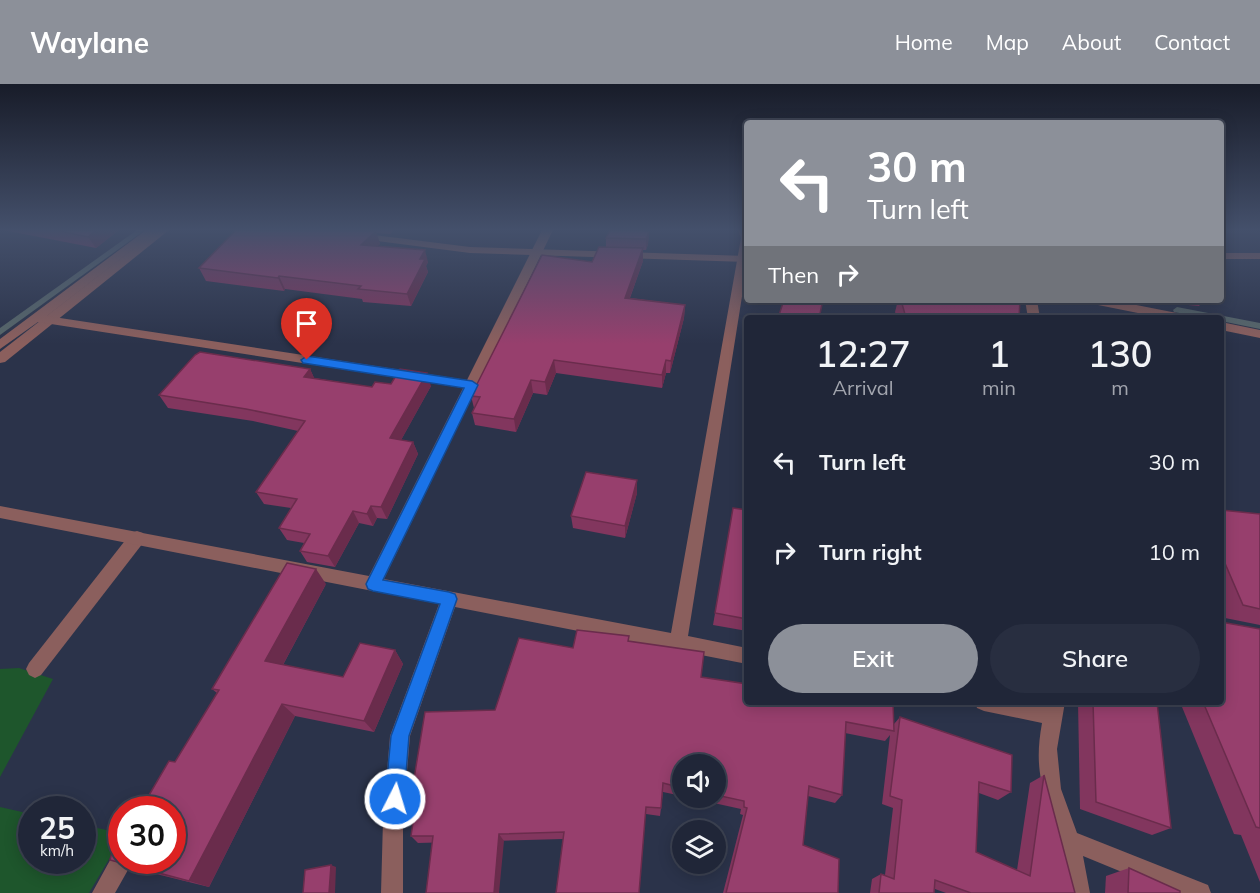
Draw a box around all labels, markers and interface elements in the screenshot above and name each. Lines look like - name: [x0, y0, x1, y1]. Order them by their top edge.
- text: Waylane: [30, 25, 149, 60]
- text: Home: [895, 29, 953, 55]
- text: Map: [986, 29, 1029, 55]
- text: About: [1062, 29, 1121, 55]
- text: Contact: [1154, 29, 1230, 55]
- text: 30 m: [867, 140, 967, 193]
- icon: left: [768, 144, 846, 222]
- text: Turn left: [867, 192, 969, 226]
- icon: right: [831, 258, 864, 291]
- text: Then: [768, 261, 819, 289]
- pin: [281, 298, 332, 360]
- icon: arrive: [290, 307, 323, 340]
- text: 12:27: [816, 331, 910, 376]
- text: 1: [988, 331, 1010, 376]
- text: 130: [1088, 331, 1152, 376]
- text: Arrival: [832, 375, 894, 400]
- text: min: [982, 375, 1016, 400]
- text: m: [1111, 375, 1129, 400]
- icon: left: [768, 446, 801, 479]
- text: Turn left: [819, 448, 906, 476]
- text: 30 m: [1149, 448, 1200, 476]
- icon: right: [768, 536, 801, 569]
- text: Turn right: [819, 538, 922, 566]
- text: 10 m: [1149, 538, 1200, 566]
- button: Exit: [768, 624, 978, 693]
- button: Share: [990, 624, 1200, 693]
- map controls: [672, 754, 726, 874]
- button: sound: [672, 754, 726, 808]
- position arrow: [363, 767, 427, 831]
- speed limit sign: 30: [108, 796, 186, 874]
- text: 25: [39, 809, 75, 847]
- button: layers: [672, 820, 726, 874]
- text: km/h: [40, 841, 74, 860]

